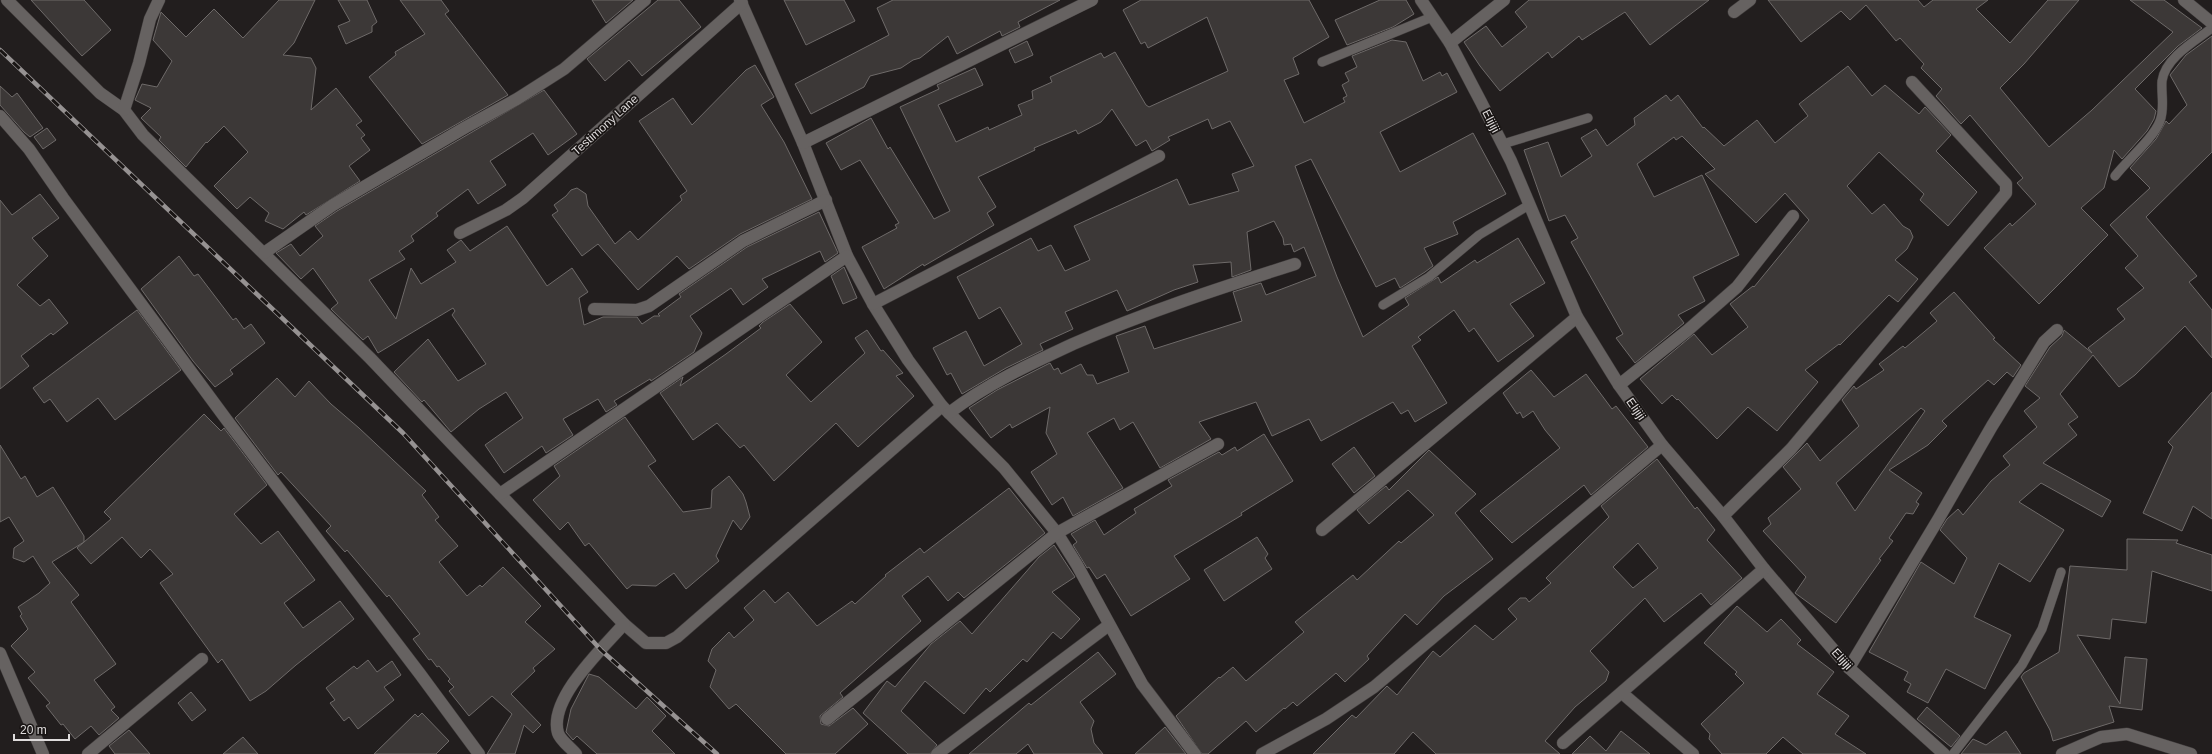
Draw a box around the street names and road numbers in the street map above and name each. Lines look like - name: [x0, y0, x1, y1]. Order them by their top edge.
- street label: Testimony Lane: [569, 91, 641, 158]
- street label: Elijiji: [1479, 107, 1503, 135]
- street label: Elijiji: [1623, 395, 1649, 423]
- street label: Elijiji: [1829, 645, 1855, 673]

